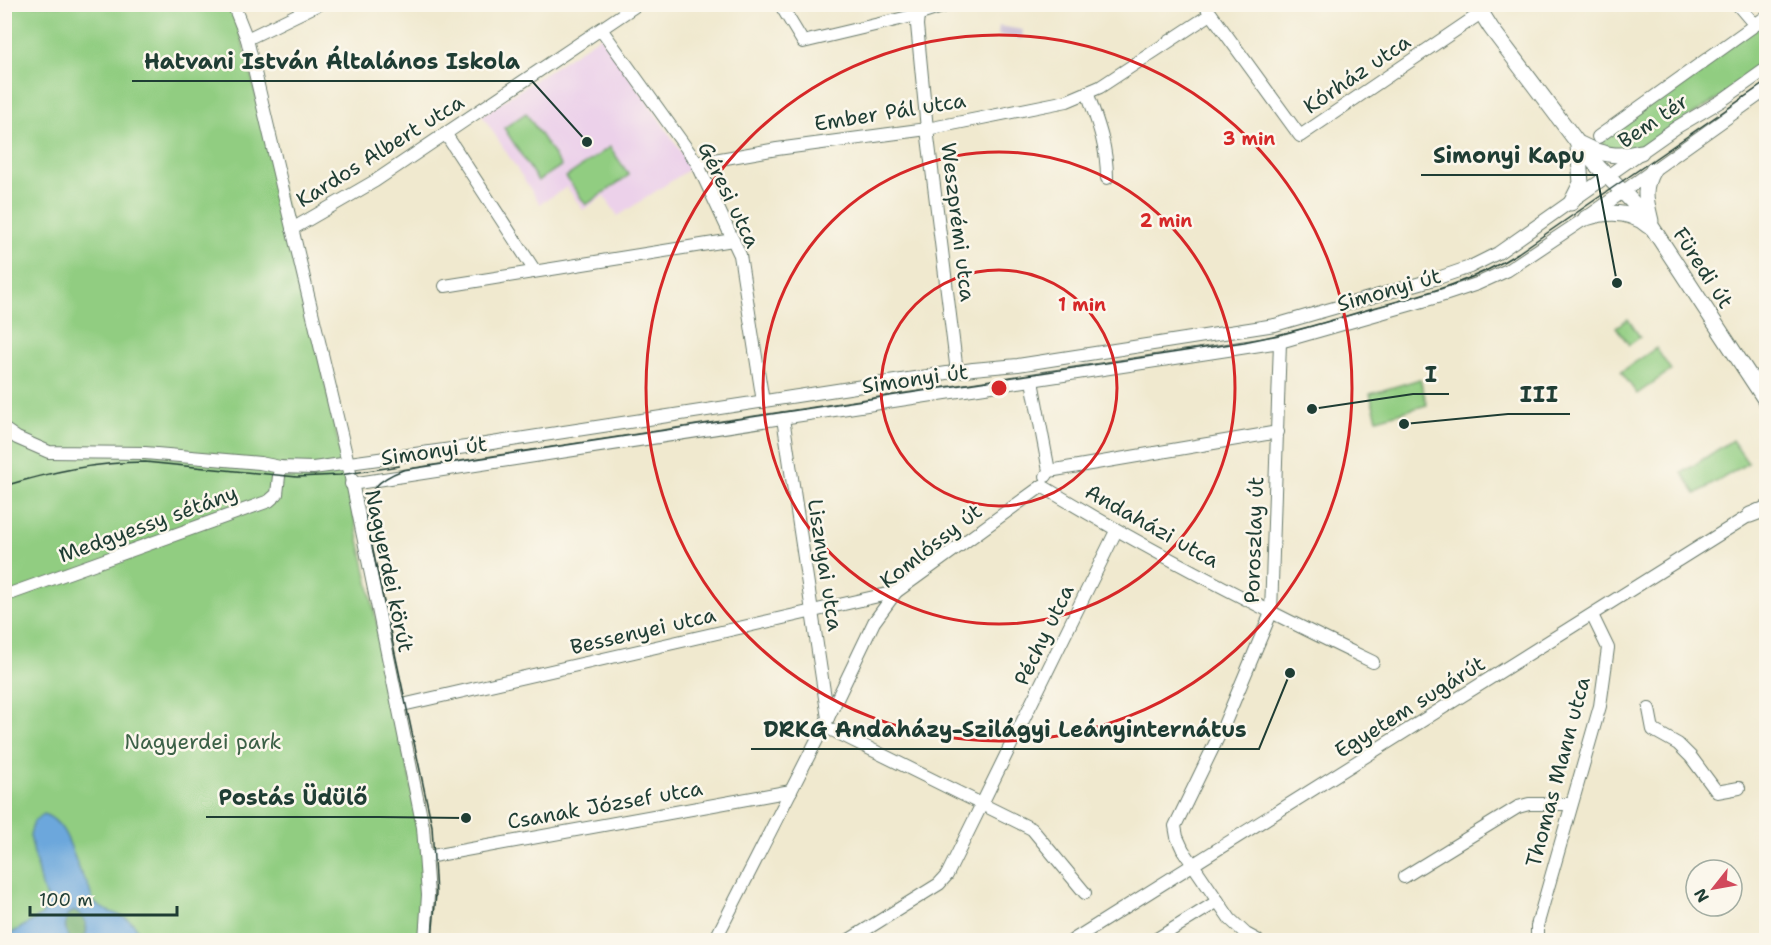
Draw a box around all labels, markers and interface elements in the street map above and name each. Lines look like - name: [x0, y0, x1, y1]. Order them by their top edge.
- street label: Kórház utca: [1298, 28, 1416, 120]
- callout: Hatvani István Általános Iskola: [132, 41, 532, 81]
- text: Hatvani István Általános Iskola: [144, 45, 520, 76]
- street label: Ember Pál utca: [812, 86, 968, 138]
- street label: Bem tér: [1612, 87, 1694, 155]
- street label: Kardos Albert utca: [291, 88, 469, 214]
- text: 3 min: [1223, 127, 1275, 151]
- callout: Simonyi Kapu: [1421, 135, 1597, 175]
- street label: Géresi utca: [691, 137, 767, 253]
- street label: Weszprémi utca: [934, 141, 982, 303]
- text: Simonyi Kapu: [1433, 141, 1585, 170]
- text: 2 min: [1140, 209, 1192, 233]
- street label: Füredi út: [1666, 222, 1740, 314]
- street label: Simonyi út: [1334, 262, 1444, 318]
- text: 1 min: [1058, 293, 1106, 317]
- callout: I: [1413, 354, 1449, 394]
- street label: Simonyi út: [860, 358, 970, 400]
- text: I: [1425, 360, 1437, 389]
- callout: III: [1508, 374, 1570, 414]
- centre of rings: [989, 378, 1009, 398]
- text: III: [1520, 380, 1558, 409]
- street label: Simonyi út: [379, 430, 489, 472]
- street label: Poroszlay út: [1238, 476, 1270, 604]
- street label: Andaházi utca: [1080, 478, 1224, 574]
- street label: Medgyessy sétány: [55, 479, 241, 569]
- street label: Nagyerdei körút: [358, 487, 420, 655]
- street label: Lisznyai utca: [801, 497, 849, 633]
- street label: Komlóssy út: [874, 497, 988, 595]
- street label: Péchy utca: [1008, 580, 1080, 690]
- street label: Bessenyei utca: [567, 601, 719, 661]
- street label: Egyetem sugárút: [1329, 649, 1491, 765]
- street label: Thomas Mann utca: [1519, 674, 1597, 870]
- callout: DRKG Andaházy-Szilágyi Leányinternátus: [751, 709, 1259, 749]
- text: DRKG Andaházy-Szilágyi Leányinternátus: [763, 715, 1247, 744]
- park label: Nagyerdei park: [124, 728, 282, 756]
- street label: Csanak József utca: [505, 774, 705, 836]
- callout: Postás Üdülő: [206, 777, 379, 817]
- text: Postás Üdülő: [218, 783, 368, 812]
- north arrow: [1684, 858, 1744, 918]
- scale bar: [30, 879, 177, 917]
- text: N: [1689, 885, 1714, 906]
- text: 100 m: [39, 888, 93, 912]

